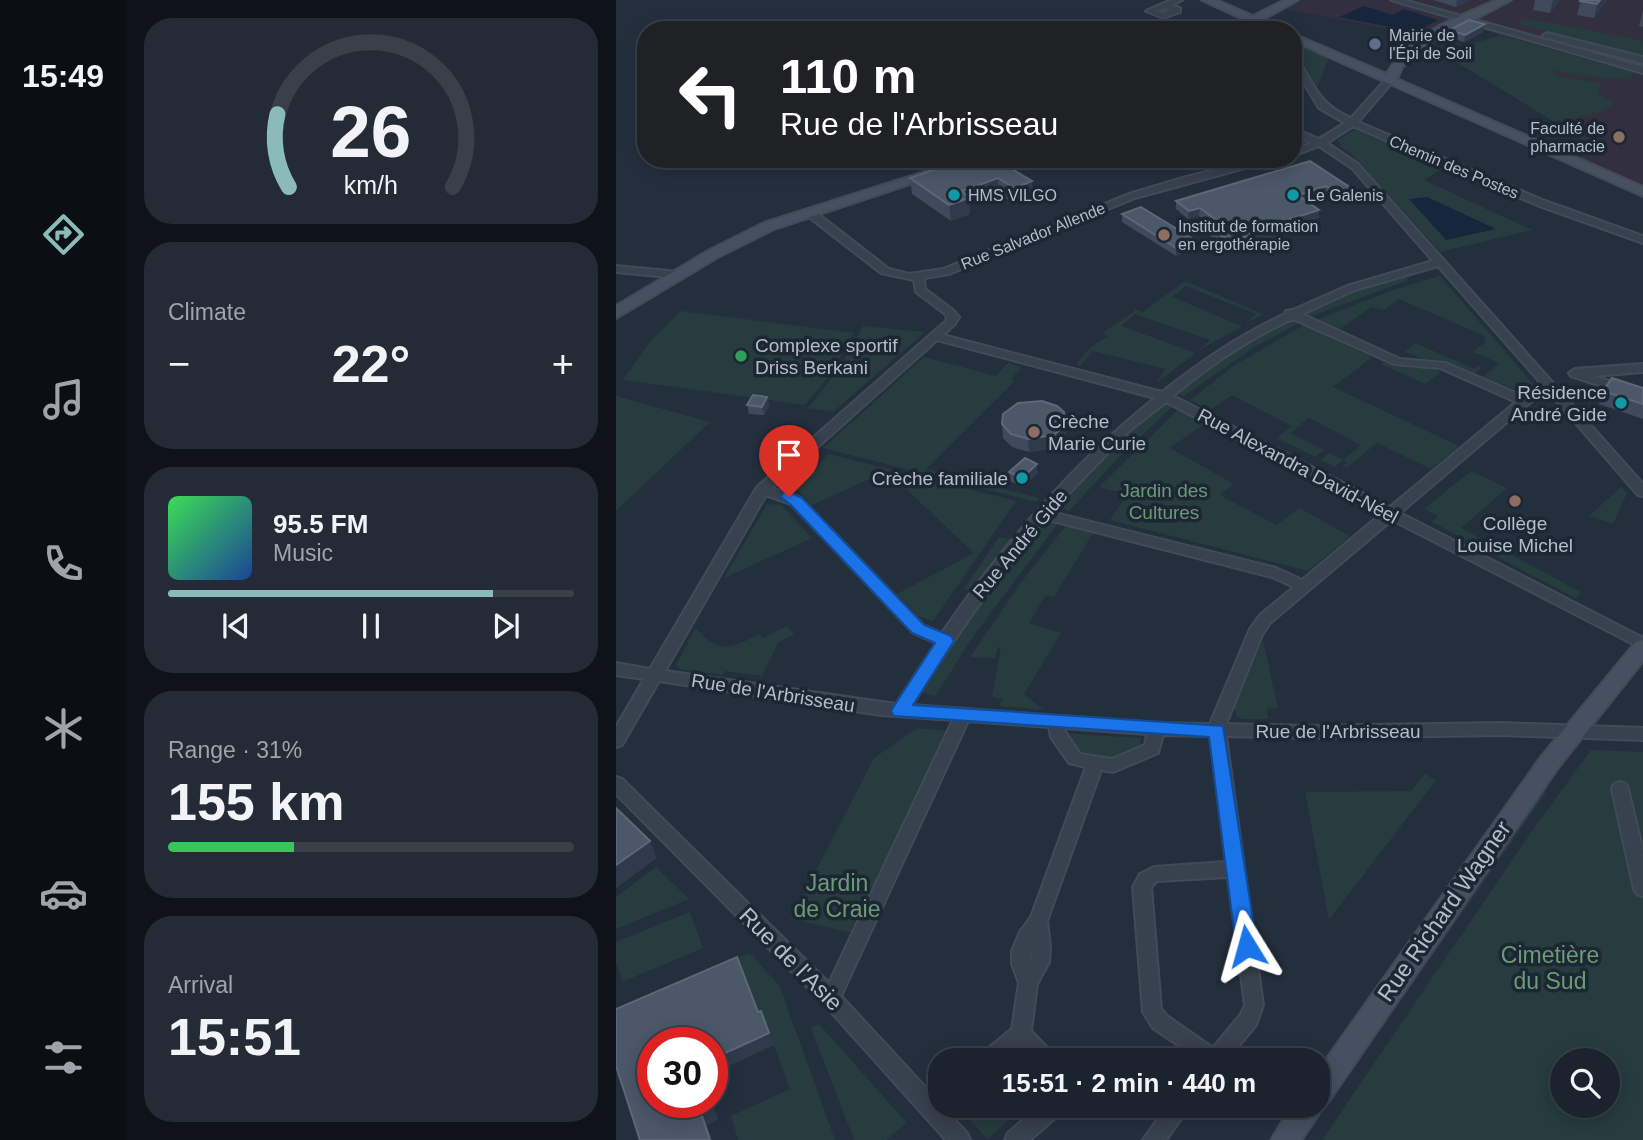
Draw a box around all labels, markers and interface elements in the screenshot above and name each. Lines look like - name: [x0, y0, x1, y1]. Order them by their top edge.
- place label: Mairie de l'Épi de Soil: [1389, 27, 1472, 62]
- marker: Mairie de l'Épi de Soil: [1367, 36, 1383, 52]
- icon: left: [665, 49, 756, 140]
- text: 110 m: [780, 49, 916, 103]
- text: 15:49: [22, 58, 104, 94]
- text: 26: [331, 92, 411, 173]
- text: Rue de l'Arbrisseau: [780, 106, 1058, 142]
- place label: Faculté de pharmacie: [1530, 120, 1605, 155]
- marker: Faculté de pharmacie: [1611, 129, 1627, 145]
- street label: Chemin des Postes: [1387, 132, 1521, 202]
- text: km/h: [344, 171, 398, 199]
- marker: HMS VILGO: [946, 187, 962, 203]
- place label: HMS VILGO: [968, 187, 1057, 204]
- marker: Le Galenis: [1285, 187, 1301, 203]
- place label: Le Galenis: [1307, 187, 1384, 204]
- street label: Rue Salvador Allende: [958, 199, 1108, 273]
- icon: directions: [39, 210, 88, 259]
- place label: Institut de formation en ergothérapie: [1178, 218, 1319, 253]
- marker: Institut de formation en ergothérapie: [1156, 227, 1172, 243]
- text: Climate: [168, 299, 246, 325]
- text: 22°: [332, 335, 410, 393]
- place label: Complexe sportif Driss Berkani: [755, 335, 898, 378]
- text: −: [168, 343, 190, 385]
- text: +: [552, 343, 574, 385]
- marker: Complexe sportif Driss Berkani: [733, 348, 749, 364]
- icon: music: [39, 375, 88, 424]
- place label: Résidence André Gide: [1511, 382, 1607, 425]
- marker: Résidence André Gide: [1613, 395, 1629, 411]
- street label: Rue Alexandra David-Néel: [1194, 404, 1402, 528]
- place label: Crèche Marie Curie: [1048, 411, 1146, 454]
- marker: Crèche Marie Curie: [1026, 424, 1042, 440]
- pin: [759, 425, 819, 497]
- icon: arrive: [770, 436, 808, 474]
- place label: Crèche familiale: [872, 468, 1008, 489]
- marker: Crèche familiale: [1014, 470, 1030, 486]
- park label: Jardin des Cultures: [1120, 480, 1208, 523]
- street label: Rue André Gide: [969, 485, 1071, 603]
- marker: Collège Louise Michel: [1507, 493, 1523, 509]
- text: 95.5 FM: [273, 509, 368, 539]
- place label: Collège Louise Michel: [1457, 513, 1573, 556]
- icon: phone: [39, 539, 88, 588]
- text: Music: [273, 540, 333, 566]
- icon: previous: [217, 607, 255, 645]
- icon: pause: [352, 607, 390, 645]
- icon: next: [487, 607, 525, 645]
- street label: Rue de l'Arbrisseau: [690, 670, 856, 716]
- icon: climate: [39, 704, 88, 753]
- street label: Rue de l'Arbrisseau: [1255, 721, 1421, 742]
- text: Range · 31%: [168, 737, 302, 763]
- text: 155 km: [168, 773, 344, 831]
- street label: Rue Richard Wagner: [1372, 816, 1516, 1006]
- icon: car: [39, 869, 88, 918]
- park label: Jardin de Craie: [794, 870, 880, 922]
- street label: Rue de l'Asie: [734, 902, 848, 1016]
- position arrow: [1210, 909, 1284, 983]
- park label: Cimetière du Sud: [1501, 942, 1599, 994]
- text: Arrival: [168, 972, 233, 998]
- text: 15:51: [168, 1008, 301, 1066]
- speed limit sign: 30: [637, 1027, 728, 1118]
- icon: filters: [39, 1033, 88, 1082]
- map controls: [1550, 1048, 1620, 1118]
- button: search: [1550, 1048, 1620, 1118]
- text: 15:51 · 2 min · 440 m: [1002, 1068, 1256, 1098]

